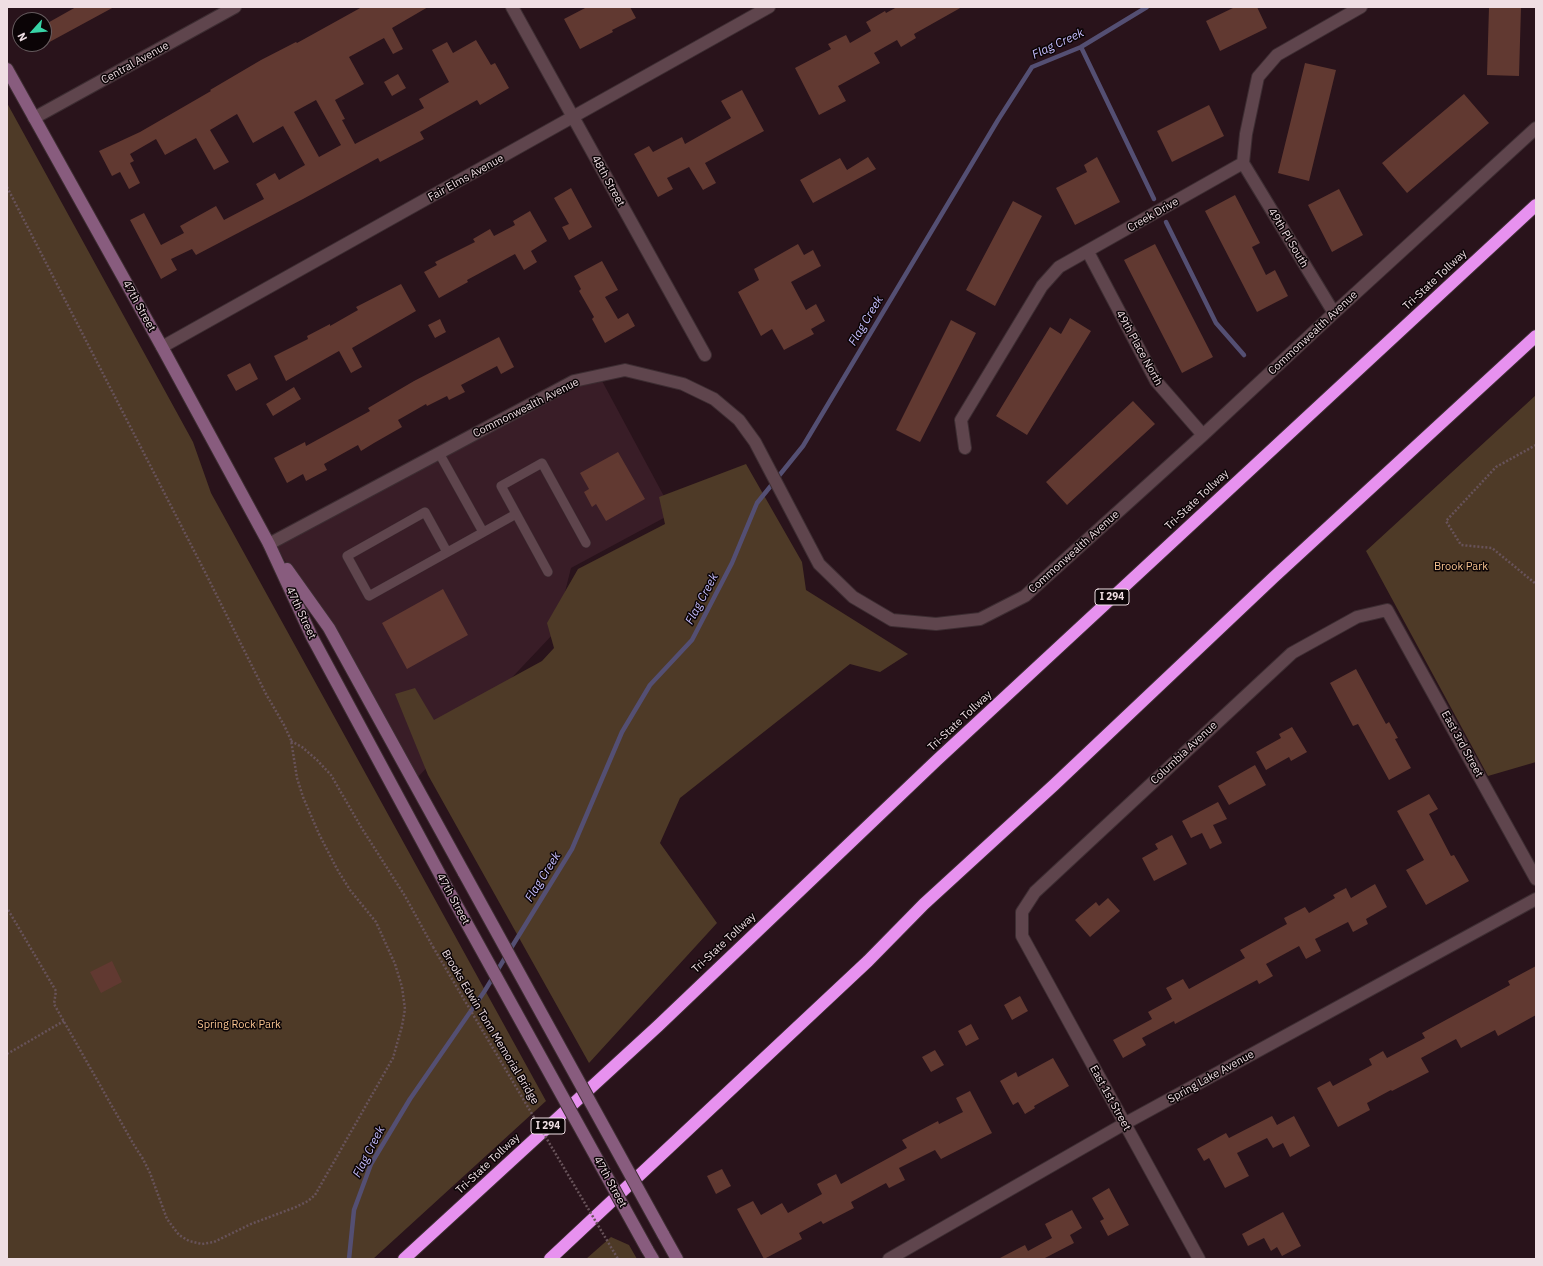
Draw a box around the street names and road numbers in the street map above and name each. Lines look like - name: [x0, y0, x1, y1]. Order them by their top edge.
- street label: Central Avenue: [99, 39, 171, 87]
- street label: Fair Elms Avenue: [426, 152, 506, 204]
- street label: 48th Street: [589, 153, 627, 209]
- street label: Creek Drive: [1125, 195, 1181, 235]
- street label: 49th Pl South: [1265, 206, 1311, 270]
- street label: Tri-State Tollway: [1400, 247, 1470, 313]
- street label: 47th Street: [120, 278, 158, 334]
- street label: Commonwealth Avenue: [1266, 288, 1360, 378]
- street label: 49th Place North: [1113, 308, 1165, 388]
- street label: Commonwealth Avenue: [471, 376, 581, 440]
- street label: Tri-State Tollway: [1162, 467, 1232, 533]
- street label: Commonwealth Avenue: [1026, 508, 1122, 596]
- street label: 47th Street: [283, 585, 319, 641]
- road number: I 294: [1095, 589, 1129, 605]
- street label: Tri-State Tollway: [925, 688, 995, 754]
- street label: East 3rd Street: [1438, 709, 1486, 779]
- street label: Columbia Avenue: [1148, 719, 1220, 787]
- street label: 47th Street: [434, 871, 472, 927]
- street label: Tri-State Tollway: [689, 910, 759, 976]
- street label: Brooks Edwin Tonn Memorial Bridge: [439, 947, 541, 1107]
- street label: Spring Lake Avenue: [1166, 1048, 1256, 1106]
- street label: East 1st Street: [1087, 1063, 1133, 1133]
- road number: I 294: [531, 1118, 565, 1134]
- street label: Tri-State Tollway: [453, 1131, 523, 1197]
- street label: 47th Street: [591, 1154, 629, 1210]

